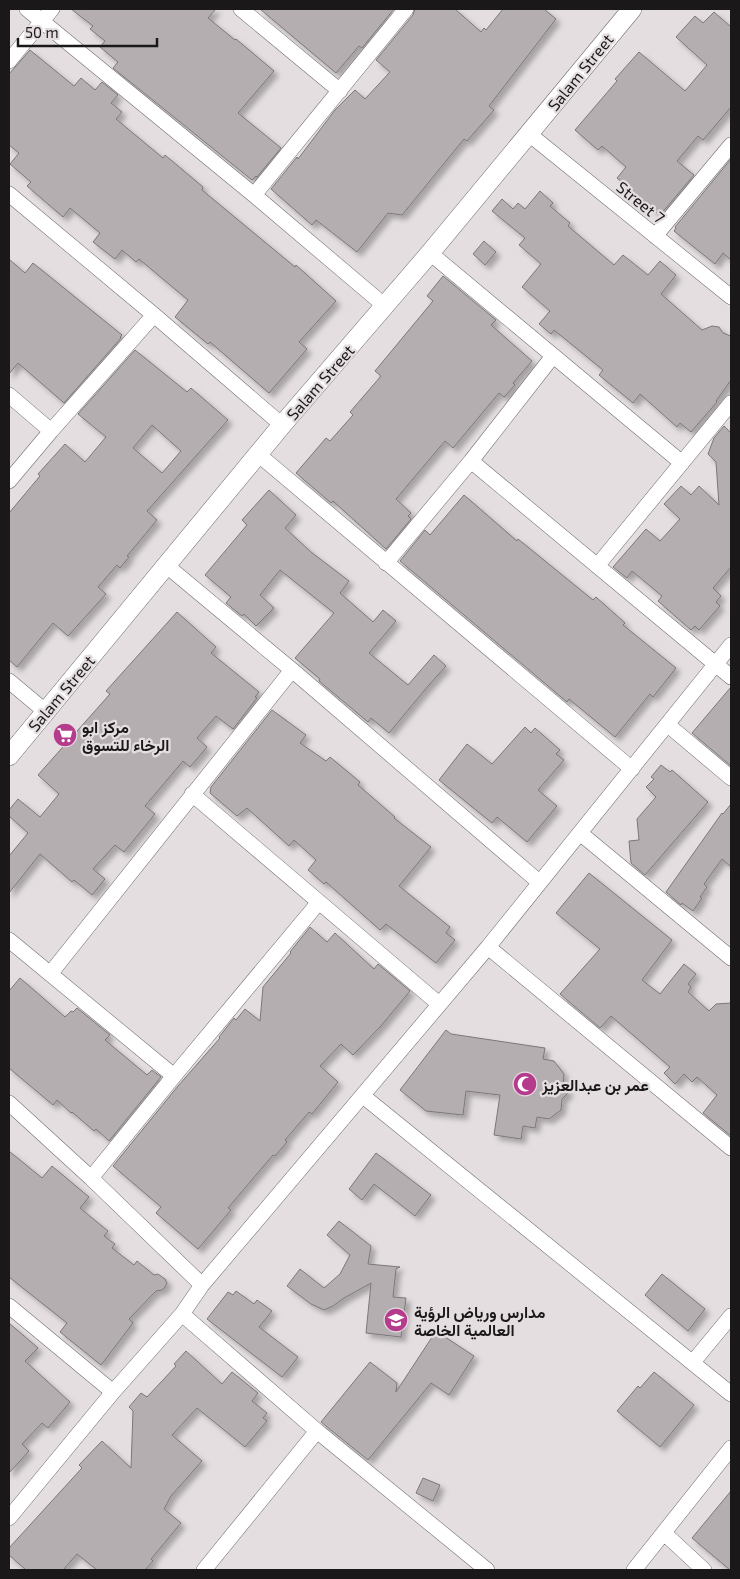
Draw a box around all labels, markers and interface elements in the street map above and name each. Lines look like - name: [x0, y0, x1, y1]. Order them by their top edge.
- scale bar: [18, 15, 156, 47]
- text: 50 m: [25, 23, 59, 41]
- street label: Salam Street: [543, 30, 617, 114]
- street label: Street 7: [613, 177, 669, 227]
- street label: Salam Street: [282, 341, 358, 423]
- street label: Salam Street: [24, 651, 98, 735]
- place label: مركز ابو الرخاء للتسوق: [82, 717, 169, 756]
- supermarket icon: مركز ابو الرخاء للتسوق: [52, 722, 78, 748]
- mosque icon: عمر بن عبدالعزيز: [512, 1071, 538, 1097]
- place label: عمر بن عبدالعزيز: [541, 1075, 649, 1096]
- place label: مدارس ورياض الرؤية العالمية الخاصة: [414, 1302, 546, 1340]
- school or university icon: مدارس ورياض الرؤية العالمية الخاصة: [383, 1307, 409, 1333]

